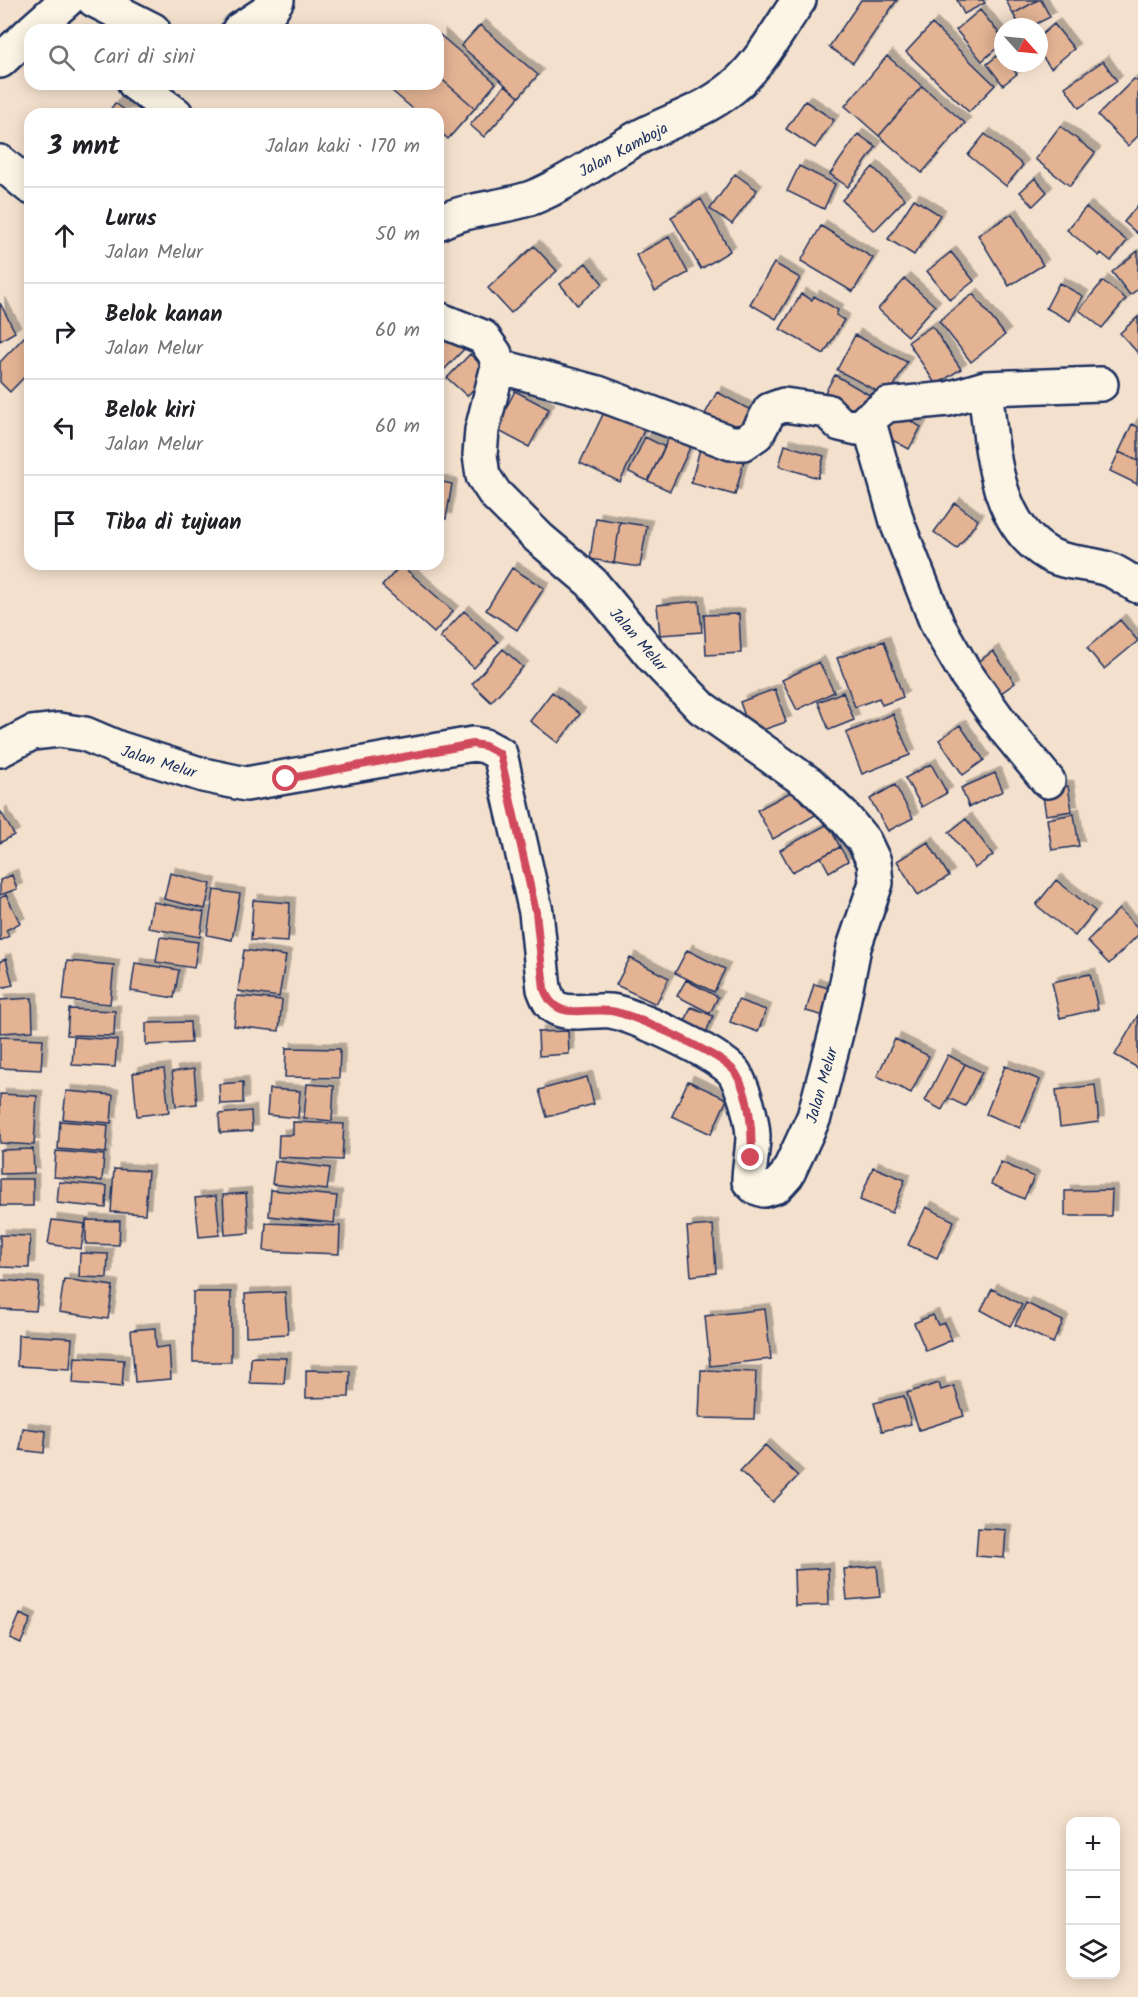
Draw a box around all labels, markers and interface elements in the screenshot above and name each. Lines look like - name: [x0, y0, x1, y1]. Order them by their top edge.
- north arrow: [994, 18, 1048, 72]
- search box: [24, 24, 444, 90]
- text: Cari di sini: [93, 40, 194, 75]
- icon: search: [45, 41, 78, 74]
- street label: Jalan Kamboja: [574, 116, 673, 184]
- text: 3 mnt: [48, 126, 120, 168]
- text: Jalan kaki · 170 m: [265, 131, 420, 163]
- text: Lurus: [105, 202, 157, 237]
- icon: ahead: [48, 219, 81, 252]
- text: 50 m: [375, 219, 420, 251]
- text: Jalan Melur: [105, 237, 203, 269]
- text: Belok kanan: [105, 298, 222, 333]
- icon: right: [48, 315, 81, 348]
- text: 60 m: [375, 315, 420, 347]
- text: Jalan Melur: [105, 333, 203, 365]
- text: Belok kiri: [105, 394, 195, 429]
- icon: left: [48, 411, 81, 444]
- text: 60 m: [375, 411, 420, 443]
- text: Jalan Melur: [105, 429, 203, 461]
- text: Tiba di tujuan: [105, 506, 241, 541]
- icon: arrive: [48, 507, 81, 540]
- street label: Jalan Melur: [603, 602, 674, 679]
- street label: Jalan Melur: [118, 739, 201, 786]
- route start: [272, 765, 298, 791]
- street label: Jalan Melur: [800, 1043, 846, 1126]
- route end: [737, 1144, 763, 1170]
- map controls: [1066, 1817, 1120, 1979]
- button: +: [1066, 1817, 1120, 1871]
- button: −: [1066, 1871, 1120, 1925]
- button: layers: [1066, 1925, 1120, 1979]

